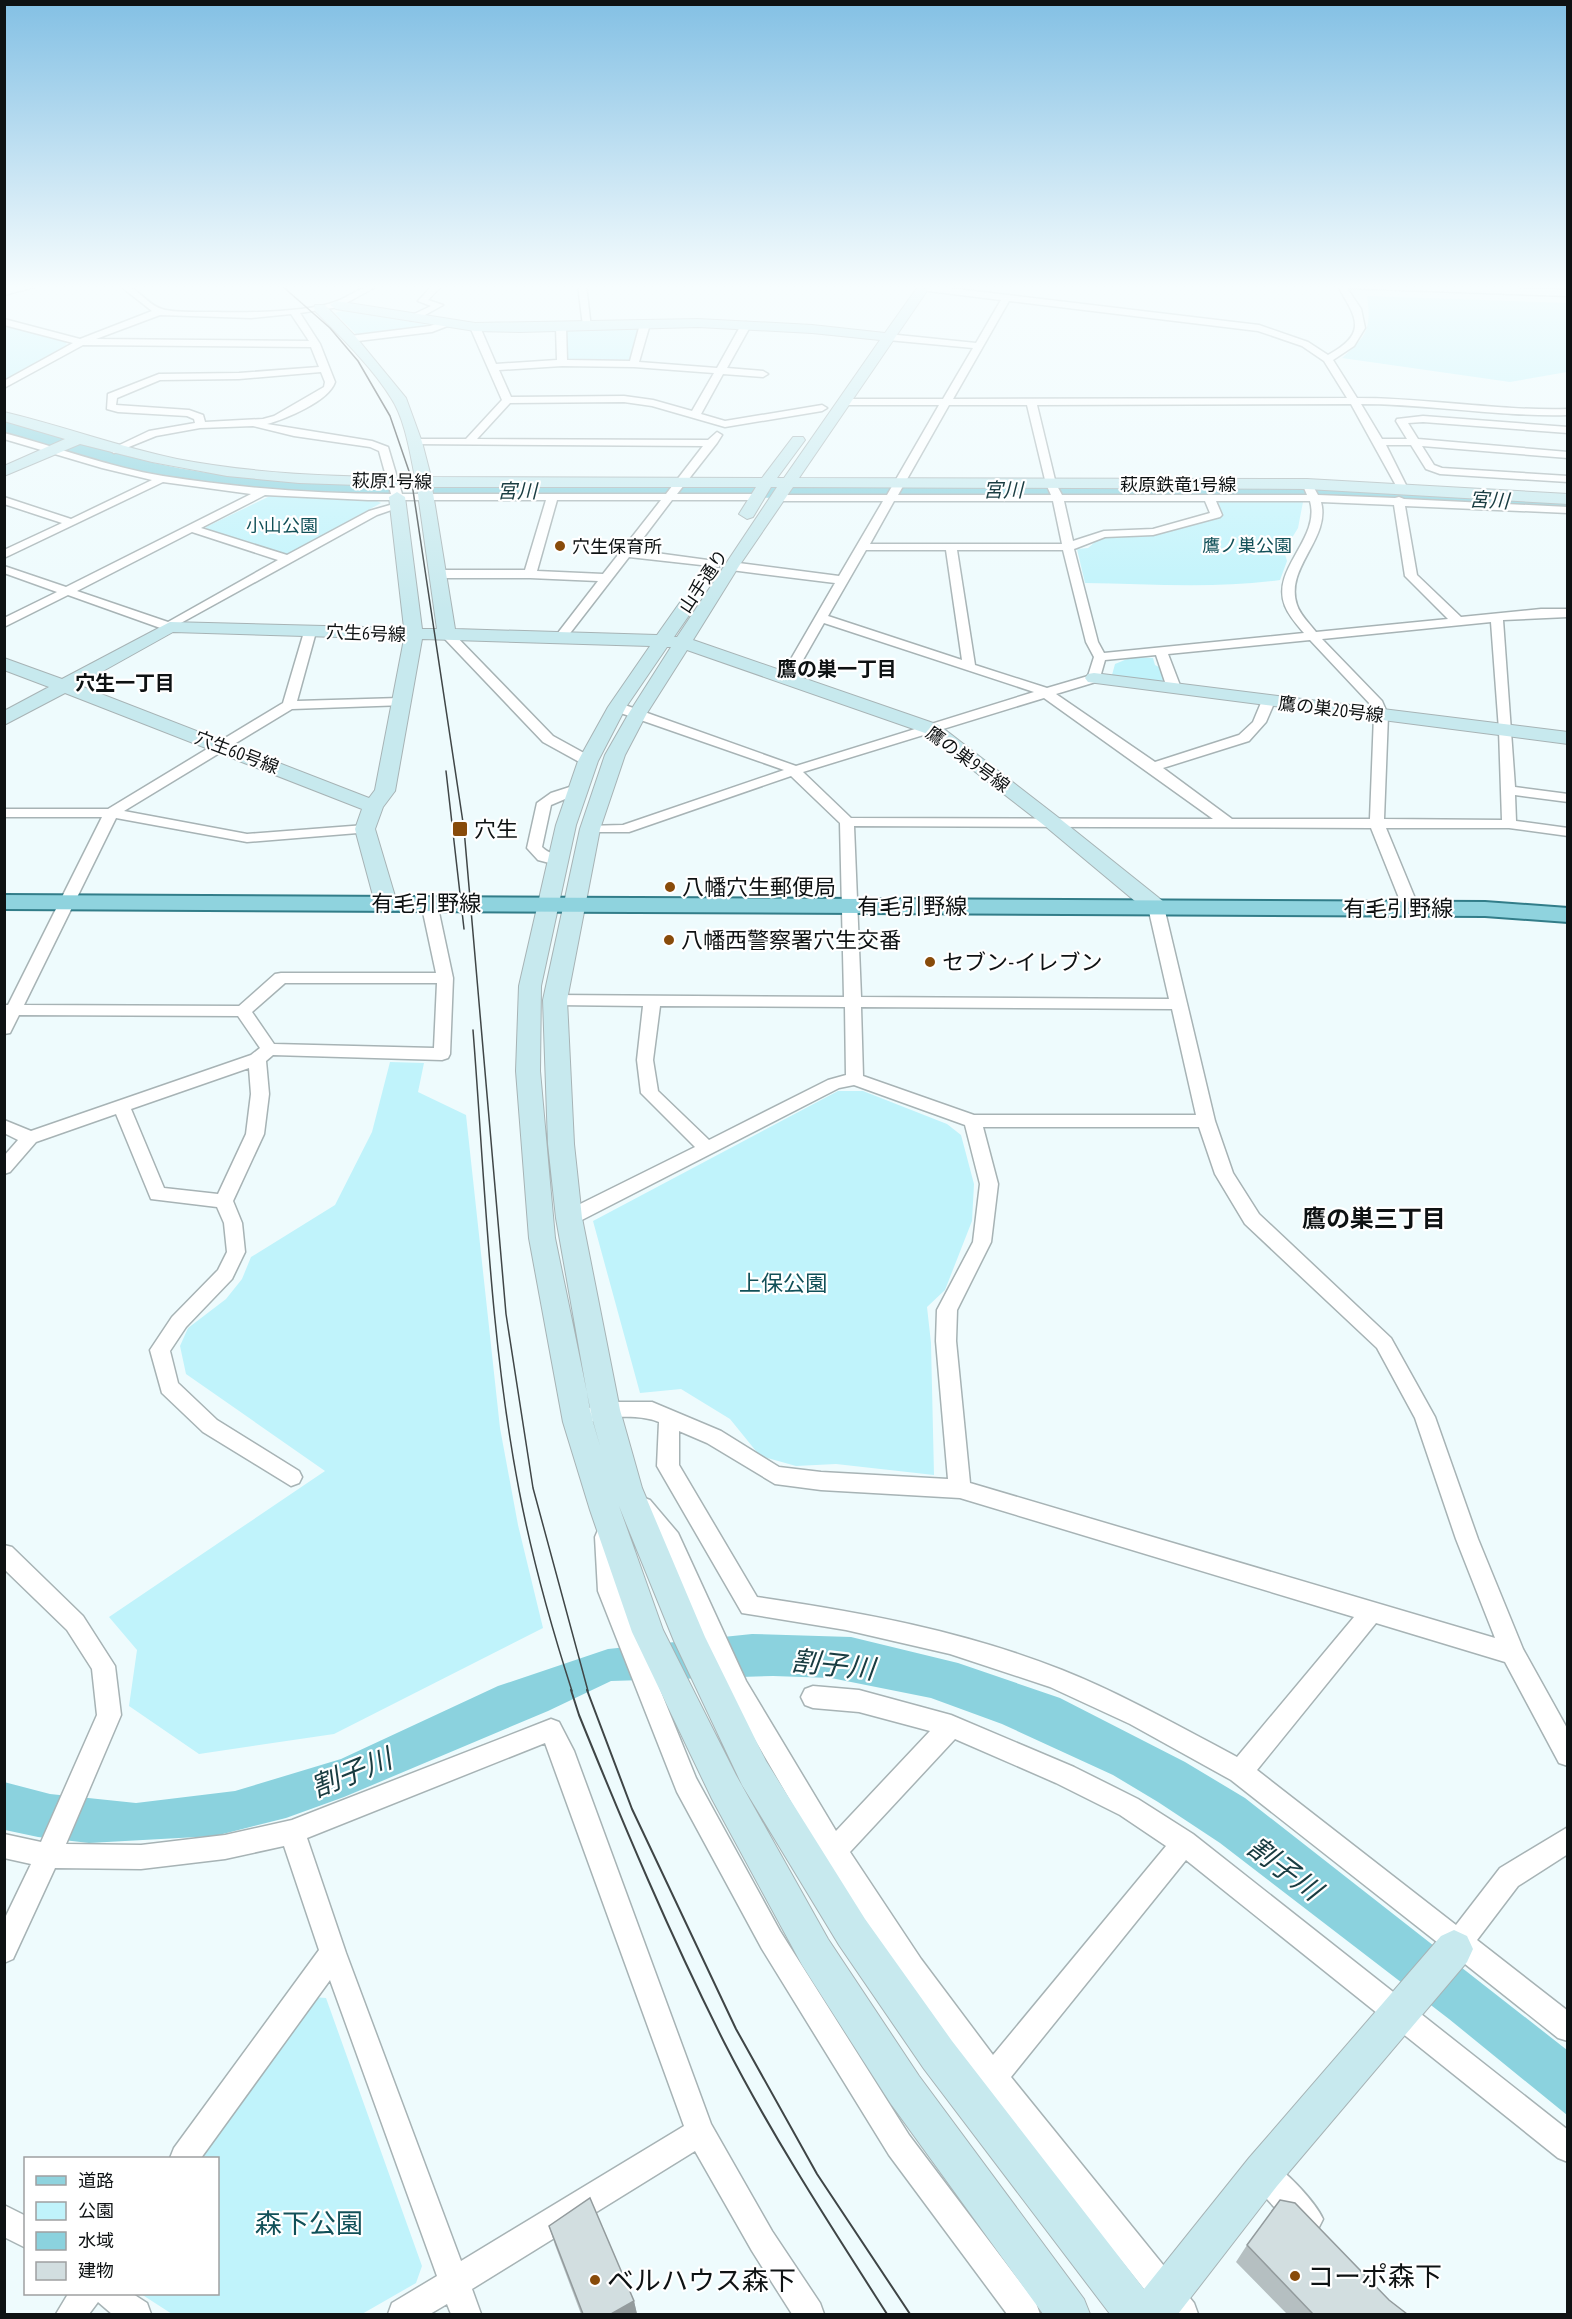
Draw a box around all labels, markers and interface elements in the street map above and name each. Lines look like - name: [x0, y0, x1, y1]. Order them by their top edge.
- street label: 萩原1号線: [352, 469, 432, 493]
- street label: 萩原鉄竜1号線: [1120, 473, 1236, 496]
- water label: 宮川: [983, 477, 1025, 503]
- water label: 宮川: [497, 478, 539, 504]
- water label: 宮川: [1468, 486, 1512, 514]
- park label: 小山公園: [246, 514, 318, 537]
- park label: 鷹ノ巣公園: [1202, 534, 1292, 557]
- place label: 穴生保育所: [572, 535, 662, 558]
- marker: 穴生保育所: [553, 539, 567, 553]
- street label: 山手通り: [673, 545, 733, 617]
- street label: 穴生6号線: [326, 620, 406, 646]
- district label: 鷹の巣一丁目: [777, 656, 897, 682]
- district label: 穴生一丁目: [75, 670, 175, 696]
- street label: 鷹の巣20号線: [1277, 691, 1385, 727]
- street label: 鷹の巣9号線: [922, 721, 1014, 797]
- street label: 穴生60号線: [192, 725, 282, 779]
- place label: 穴生: [474, 815, 518, 843]
- marker: 穴生: [451, 820, 469, 838]
- place label: 八幡穴生郵便局: [682, 873, 836, 901]
- marker: 八幡穴生郵便局: [663, 880, 677, 894]
- street label: 有毛引野線: [371, 889, 481, 917]
- street label: 有毛引野線: [857, 892, 967, 920]
- street label: 有毛引野線: [1343, 894, 1453, 922]
- place label: 八幡西警察署穴生交番: [681, 926, 901, 954]
- marker: 八幡西警察署穴生交番: [662, 933, 676, 947]
- place label: セブン-イレブン: [942, 948, 1102, 976]
- marker: セブン-イレブン: [923, 955, 937, 969]
- district label: 鷹の巣三丁目: [1302, 1203, 1446, 1234]
- park label: 上保公園: [739, 1269, 827, 1297]
- water label: 割子川: [789, 1641, 880, 1687]
- water label: 割子川: [305, 1738, 400, 1805]
- water label: 割子川: [1240, 1828, 1332, 1910]
- legend: [24, 2157, 219, 2295]
- text: 道路: [78, 2169, 114, 2192]
- text: 公園: [78, 2199, 114, 2222]
- park label: 森下公園: [255, 2206, 363, 2240]
- text: 水域: [78, 2229, 114, 2252]
- text: 建物: [78, 2259, 114, 2282]
- place label: コーポ森下: [1307, 2259, 1442, 2293]
- place label: ベルハウス森下: [607, 2263, 796, 2297]
- marker: コーポ森下: [1288, 2269, 1302, 2283]
- marker: ベルハウス森下: [588, 2273, 602, 2287]

